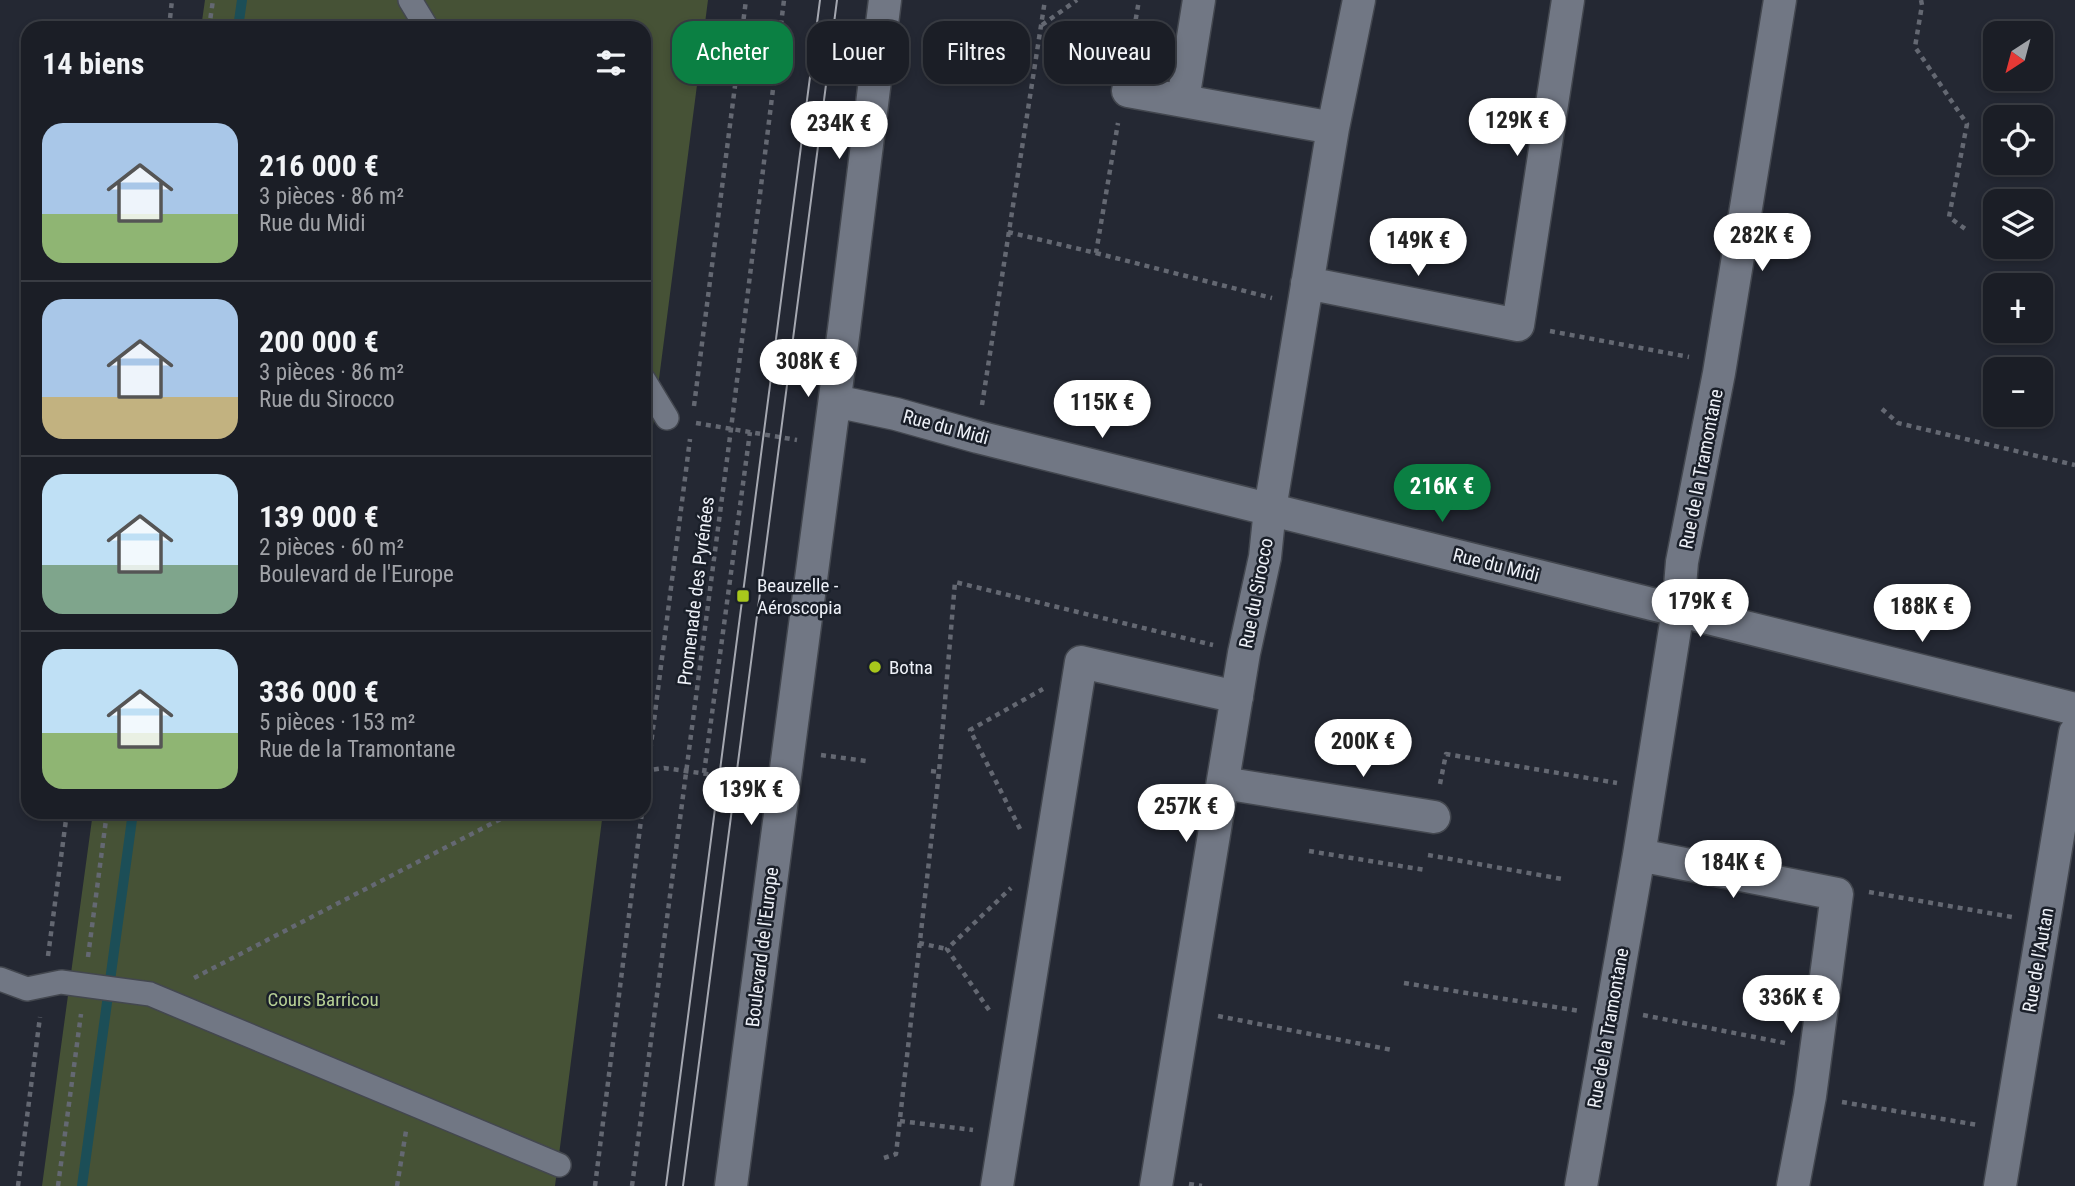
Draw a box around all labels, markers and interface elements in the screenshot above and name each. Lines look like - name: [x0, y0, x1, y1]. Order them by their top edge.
- chip: Acheter: [672, 21, 793, 84]
- chip: Louer: [807, 21, 909, 84]
- chip: Filtres: [923, 21, 1030, 84]
- chip: Nouveau: [1044, 21, 1175, 84]
- north arrow: [1983, 21, 2053, 91]
- map controls: [1983, 21, 2053, 427]
- icon: filters: [592, 44, 630, 82]
- text: 14 biens: [42, 46, 144, 81]
- pin: 129K €: [1460, 99, 1574, 158]
- pin: 234K €: [782, 102, 896, 161]
- button: locate: [1983, 105, 2053, 175]
- text: 129K €: [1485, 107, 1549, 134]
- text: 234K €: [807, 110, 871, 137]
- text: 216 000 €: [259, 148, 379, 183]
- icon: home: [98, 151, 182, 235]
- text: 3 pièces · 86 m²: [259, 183, 404, 210]
- button: layers: [1983, 189, 2053, 259]
- text: Rue du Midi: [259, 210, 366, 237]
- pin: 282K €: [1705, 214, 1819, 273]
- pin: 149K €: [1361, 218, 1475, 278]
- text: 282K €: [1730, 222, 1794, 249]
- text: 149K €: [1386, 227, 1450, 254]
- button: +: [1983, 273, 2053, 343]
- text: 200 000 €: [259, 324, 379, 359]
- icon: home: [98, 327, 182, 411]
- pin: 308K €: [751, 340, 865, 399]
- text: 308K €: [776, 348, 840, 375]
- button: −: [1983, 357, 2053, 427]
- text: 3 pièces · 86 m²: [259, 359, 404, 386]
- pin: 115K €: [1045, 380, 1159, 440]
- text: Rue du Sirocco: [259, 386, 395, 413]
- street label: Rue de la Tramontane: [1674, 387, 1728, 551]
- text: 115K €: [1070, 389, 1134, 416]
- street label: Rue du Midi: [901, 405, 991, 449]
- pin: 216K €: [1385, 464, 1499, 524]
- text: 216K €: [1410, 473, 1474, 500]
- street label: Promenade des Pyrénées: [673, 495, 719, 687]
- text: 139 000 €: [259, 499, 379, 534]
- icon: home: [98, 502, 182, 586]
- text: 2 pièces · 60 m²: [259, 534, 404, 561]
- street label: Rue du Sirocco: [1234, 536, 1278, 650]
- street label: Rue du Midi: [1451, 543, 1541, 587]
- text: Boulevard de l'Europe: [259, 561, 454, 588]
- place label: Beauzelle - Aéroscopia: [757, 574, 842, 619]
- pin: 179K €: [1643, 580, 1757, 639]
- pin: 188K €: [1865, 584, 1979, 644]
- marker: Beauzelle - Aéroscopia: [735, 588, 751, 604]
- text: 179K €: [1668, 588, 1732, 615]
- text: 188K €: [1890, 593, 1954, 620]
- place label: Botna: [889, 656, 933, 679]
- marker: Botna: [867, 659, 883, 675]
- text: 336 000 €: [259, 674, 379, 709]
- icon: home: [98, 677, 182, 761]
- text: 5 pièces · 153 m²: [259, 709, 415, 736]
- pin: 200K €: [1306, 720, 1420, 779]
- text: 200K €: [1331, 728, 1395, 755]
- text: Rue de la Tramontane: [259, 736, 455, 763]
- pin: 139K €: [694, 768, 808, 827]
- text: 139K €: [719, 776, 783, 803]
- pin: 257K €: [1129, 784, 1243, 844]
- text: 257K €: [1154, 793, 1218, 820]
- pin: 184K €: [1676, 841, 1790, 900]
- text: 184K €: [1701, 849, 1765, 876]
- street label: Boulevard de l'Europe: [741, 866, 783, 1028]
- street label: Rue de l'Autan: [2017, 906, 2059, 1014]
- street label: Rue de la Tramontane: [1583, 946, 1633, 1110]
- pin: 336K €: [1734, 976, 1848, 1035]
- text: 336K €: [1759, 984, 1823, 1011]
- park label: Cours Barricou: [267, 988, 379, 1011]

